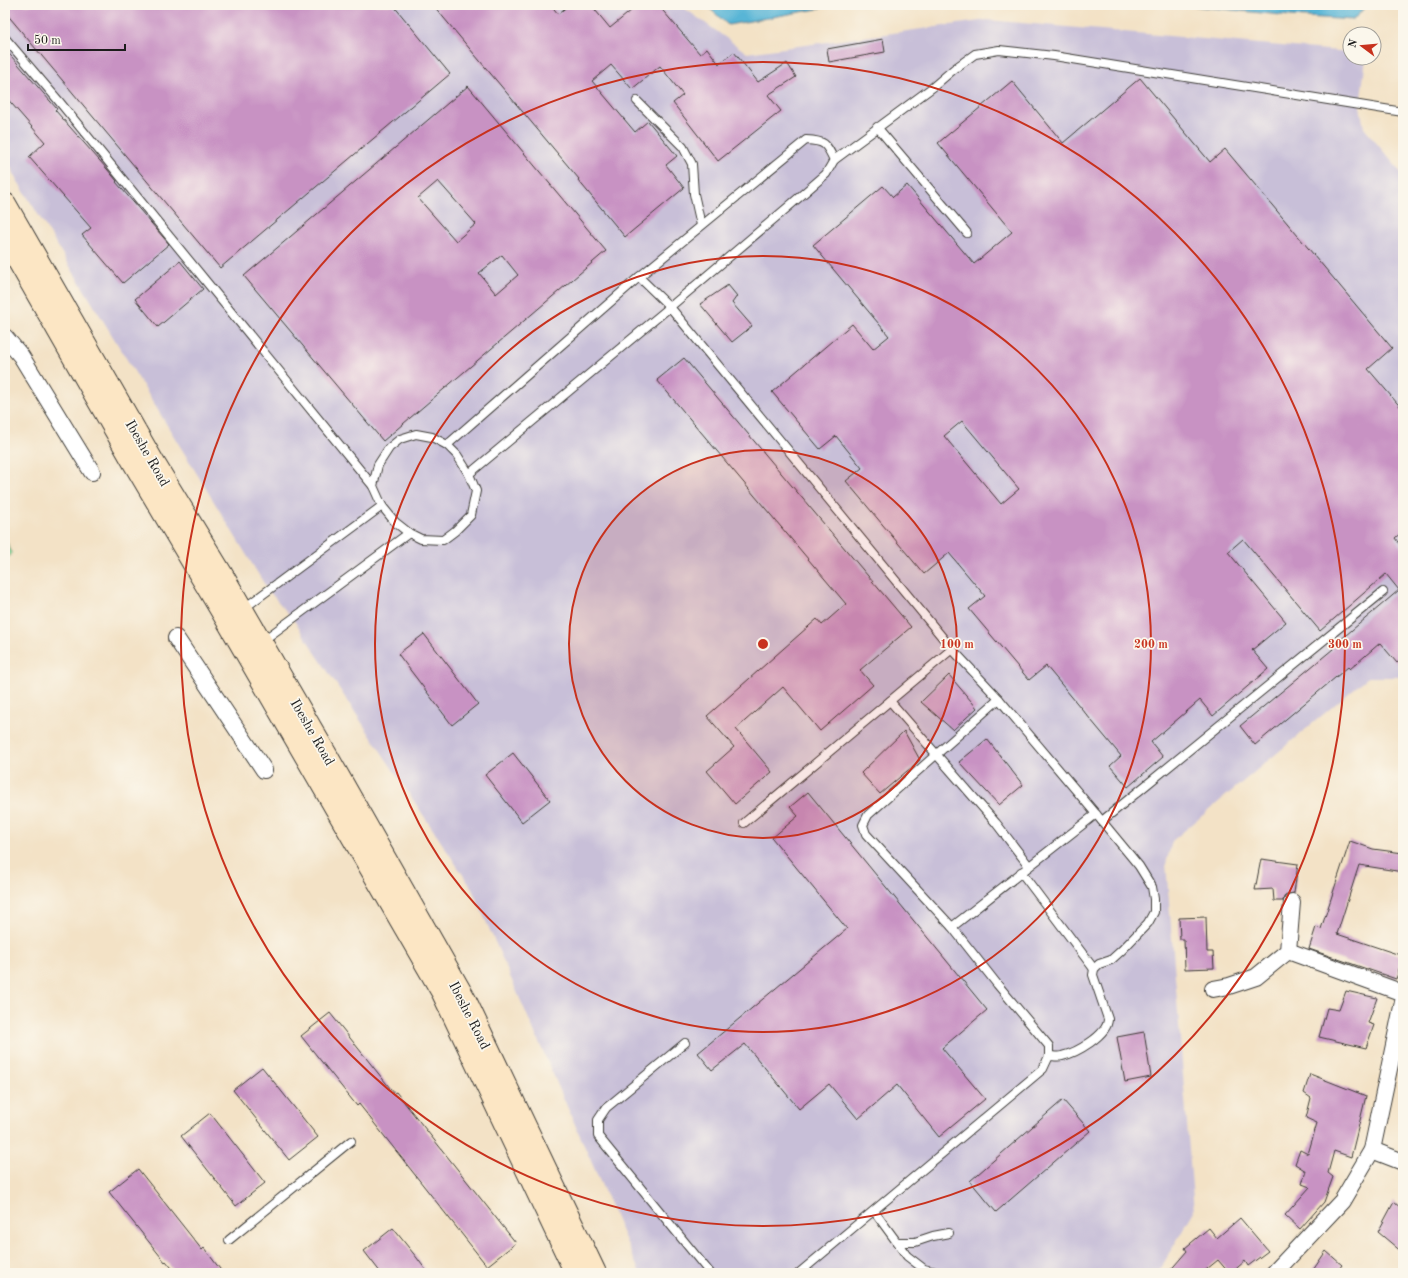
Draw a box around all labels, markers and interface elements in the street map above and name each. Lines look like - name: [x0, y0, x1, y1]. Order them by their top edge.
- scale bar: [28, 26, 125, 52]
- north arrow: [1342, 26, 1382, 66]
- text: 50 m: [34, 34, 61, 47]
- text: N: [1347, 38, 1360, 49]
- street label: Ibeshe Road: [122, 418, 172, 489]
- centre of rings: [756, 637, 770, 651]
- text: 100 m: [940, 639, 974, 651]
- text: 200 m: [1134, 639, 1168, 651]
- text: 300 m: [1328, 639, 1362, 651]
- street label: Ibeshe Road: [287, 697, 337, 768]
- street label: Ibeshe Road: [446, 979, 492, 1052]

